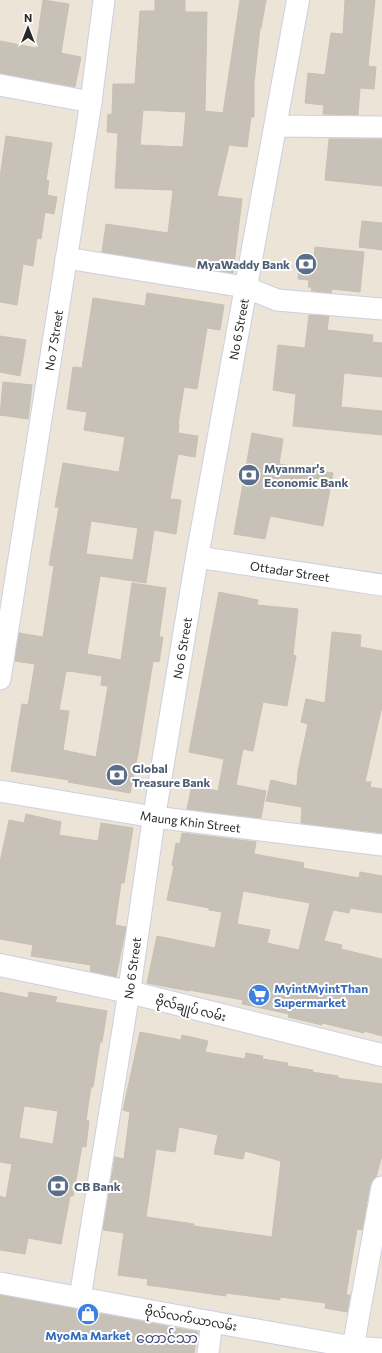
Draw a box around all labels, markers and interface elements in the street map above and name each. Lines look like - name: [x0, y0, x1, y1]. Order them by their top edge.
- north arrow: [8, 8, 48, 48]
- text: N: [24, 11, 32, 24]
- bank icon: MyaWaddy Bank: [293, 251, 319, 277]
- place label: MyaWaddy Bank: [197, 257, 290, 271]
- street label: No 6 Street: [226, 297, 251, 361]
- street label: No 7 Street: [42, 309, 65, 371]
- place label: Myanmar's Economic Bank: [264, 461, 348, 489]
- bank icon: Myanmar's Economic Bank: [236, 462, 262, 488]
- street label: Ottadar Street: [249, 558, 331, 584]
- street label: No 6 Street: [170, 616, 194, 680]
- place label: Global Treasure Bank: [132, 761, 210, 789]
- bank icon: Global Treasure Bank: [104, 762, 130, 788]
- street label: Maung Khin Street: [139, 808, 242, 835]
- street label: No 6 Street: [121, 936, 143, 1000]
- place label: MyintMyintThan Supermarket: [274, 981, 368, 1009]
- supermarket icon: MyintMyintThan Supermarket: [246, 982, 272, 1008]
- street label: ဗိုလ်ချုပ် လမ်း: [153, 992, 228, 1027]
- bank icon: CB Bank: [45, 1173, 71, 1199]
- place label: CB Bank: [74, 1179, 121, 1193]
- shop icon: MyoMa Market: [75, 1301, 101, 1327]
- street label: ဗိုလ်လက်ယာလမ်း: [143, 1302, 238, 1337]
- place label: MyoMa Market: [45, 1328, 131, 1342]
- district label: တောင်သာ: [136, 1328, 198, 1346]

